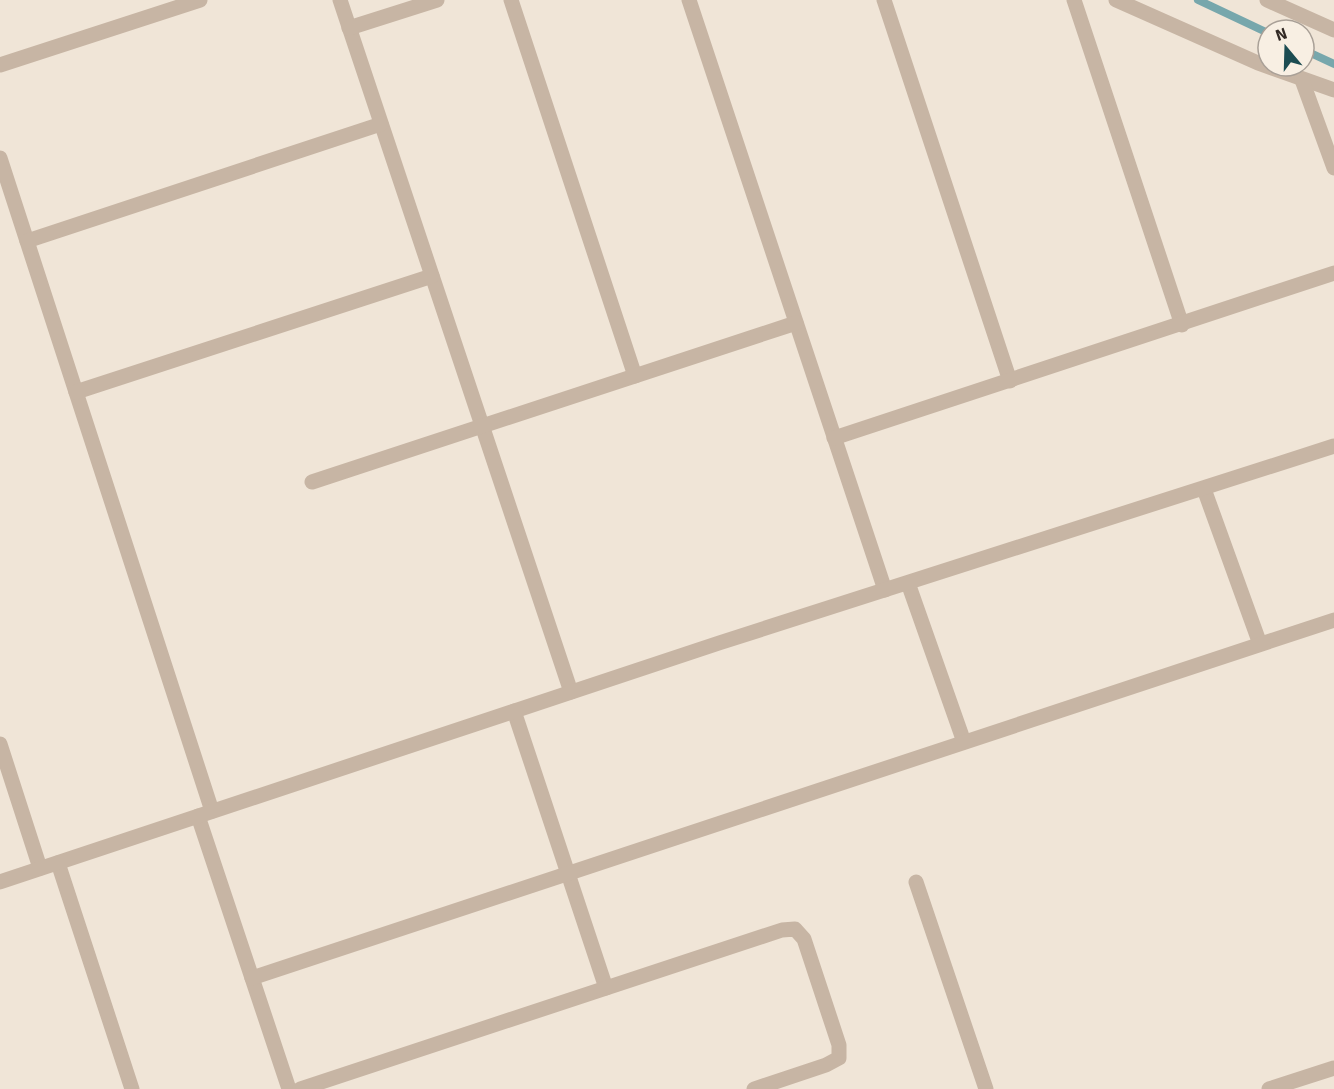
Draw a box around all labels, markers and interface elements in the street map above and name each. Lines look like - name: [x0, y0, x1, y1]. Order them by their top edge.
- north arrow: [1256, 18, 1316, 78]
- text: N: [1273, 23, 1290, 46]

